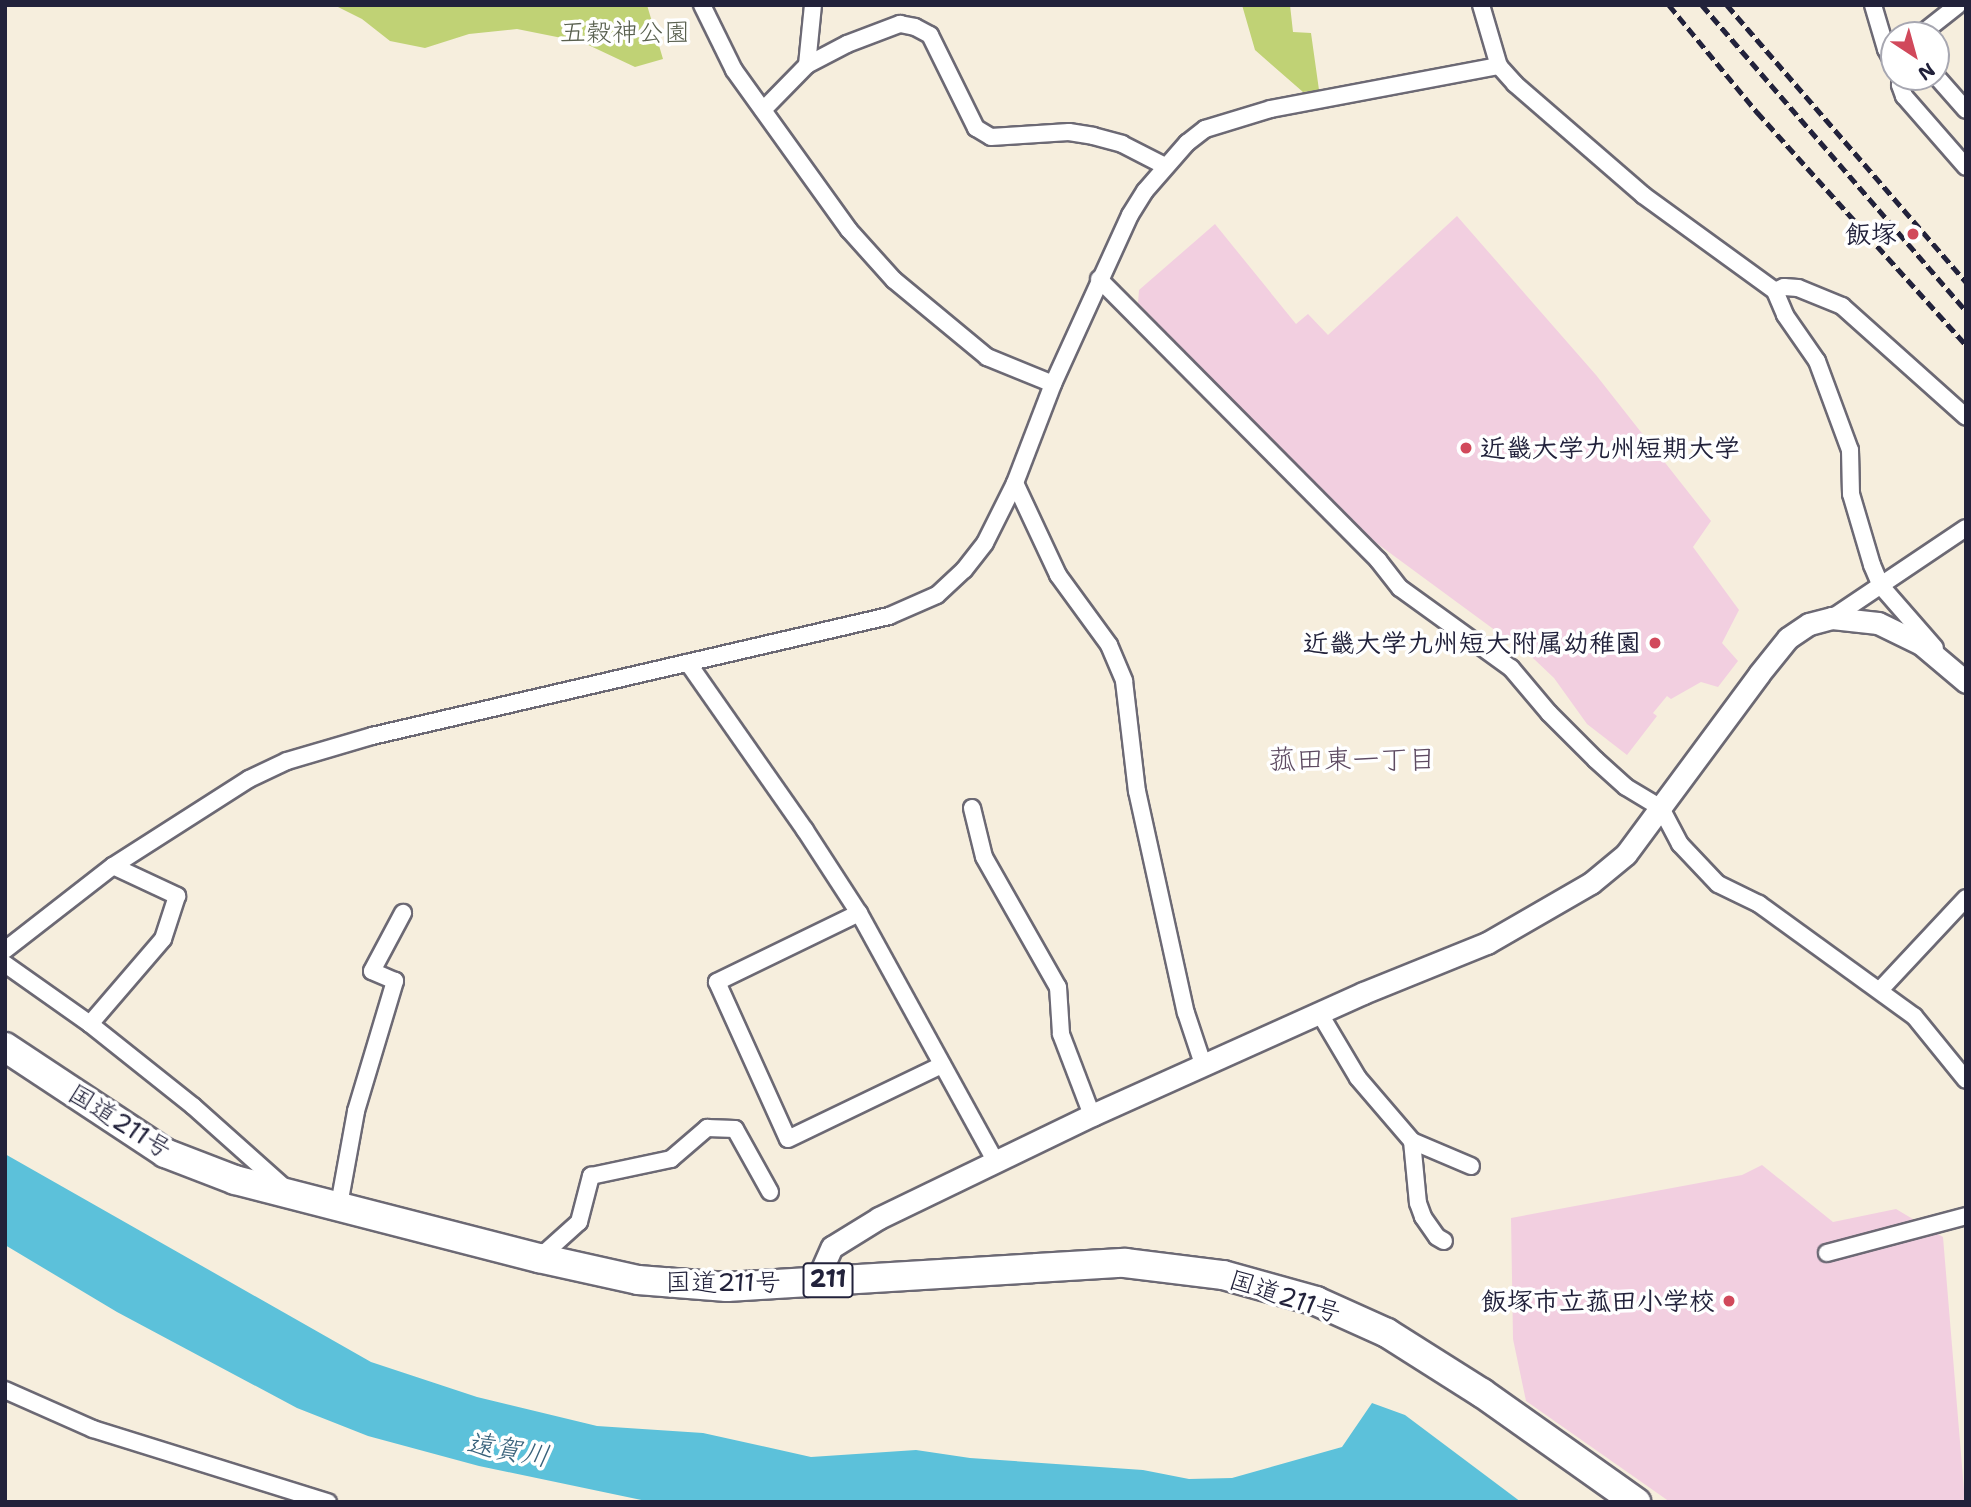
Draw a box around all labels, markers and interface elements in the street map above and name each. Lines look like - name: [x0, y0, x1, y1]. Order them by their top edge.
- park label: 五穀神公園: [560, 16, 690, 48]
- north arrow: [1880, 21, 1950, 91]
- text: N: [1913, 57, 1940, 86]
- place label: 飯塚: [1845, 218, 1897, 250]
- marker: 飯塚: [1903, 224, 1923, 244]
- place label: 近畿大学九州短期大学: [1480, 432, 1740, 464]
- marker: 近畿大学九州短期大学: [1458, 440, 1474, 456]
- place label: 近畿大学九州短大附属幼稚園: [1303, 627, 1641, 659]
- marker: 近畿大学九州短大附属幼稚園: [1647, 635, 1663, 651]
- district label: 菰田東一丁目: [1268, 742, 1436, 776]
- street label: 国道211号: [63, 1077, 177, 1165]
- road number: 211: [802, 1260, 854, 1300]
- street label: 国道211号: [1225, 1263, 1345, 1329]
- street label: 国道211号: [665, 1266, 781, 1298]
- place label: 飯塚市立菰田小学校: [1481, 1285, 1715, 1317]
- marker: 飯塚市立菰田小学校: [1721, 1293, 1737, 1309]
- water label: 遠賀川: [464, 1425, 552, 1473]

